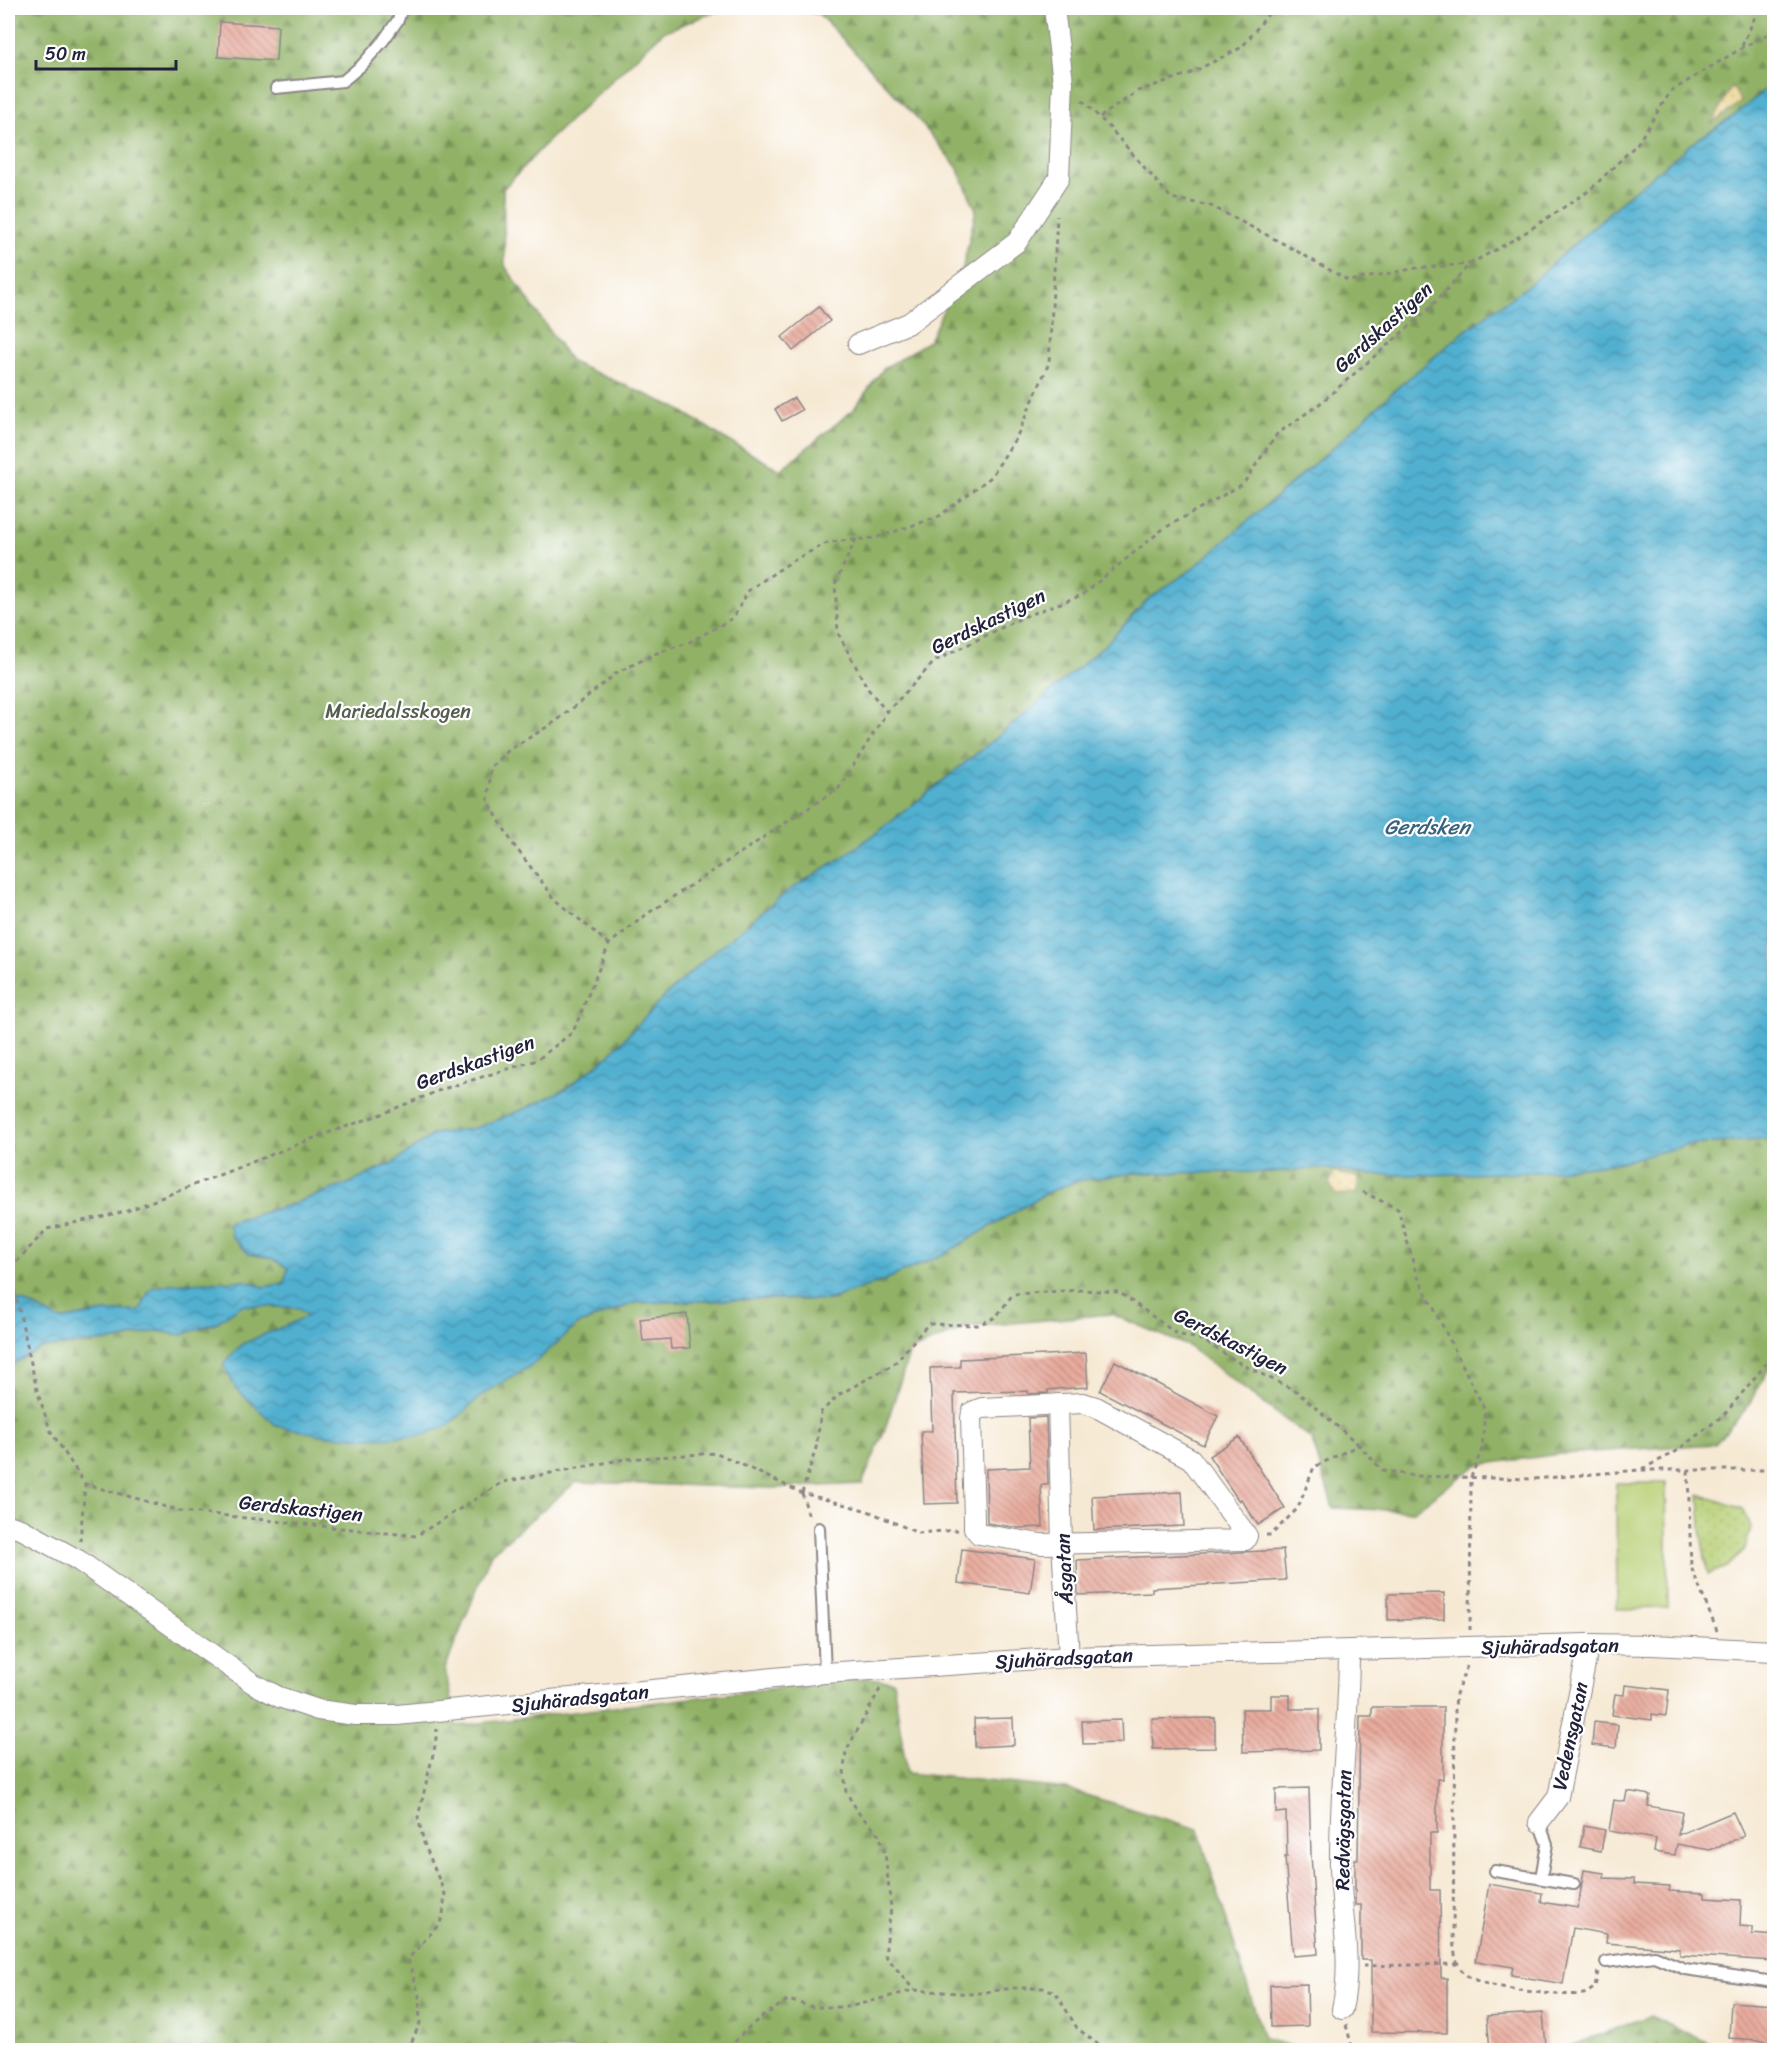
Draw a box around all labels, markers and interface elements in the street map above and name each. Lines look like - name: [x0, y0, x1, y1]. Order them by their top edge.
- scale bar: [36, 33, 176, 71]
- text: 50 m: [45, 38, 86, 70]
- street label: Gerdskastigen: [1325, 273, 1441, 382]
- street label: Gerdskastigen: [925, 578, 1052, 664]
- park label: Mariedalsskogen: [325, 694, 471, 729]
- water label: Gerdsken: [1384, 808, 1472, 846]
- street label: Gerdskastigen: [411, 1025, 540, 1100]
- street label: Gerdskastigen: [1167, 1298, 1294, 1385]
- street label: Gerdskastigen: [237, 1485, 365, 1532]
- street label: Åsgatan: [1045, 1532, 1084, 1607]
- street label: Sjuhäradsgatan: [1481, 1628, 1620, 1665]
- street label: Sjuhäradsgatan: [994, 1637, 1134, 1680]
- street label: Sjuhäradsgatan: [510, 1674, 651, 1723]
- street label: Vedensgatan: [1542, 1678, 1599, 1794]
- street label: Redvägsgatan: [1325, 1769, 1362, 1891]

